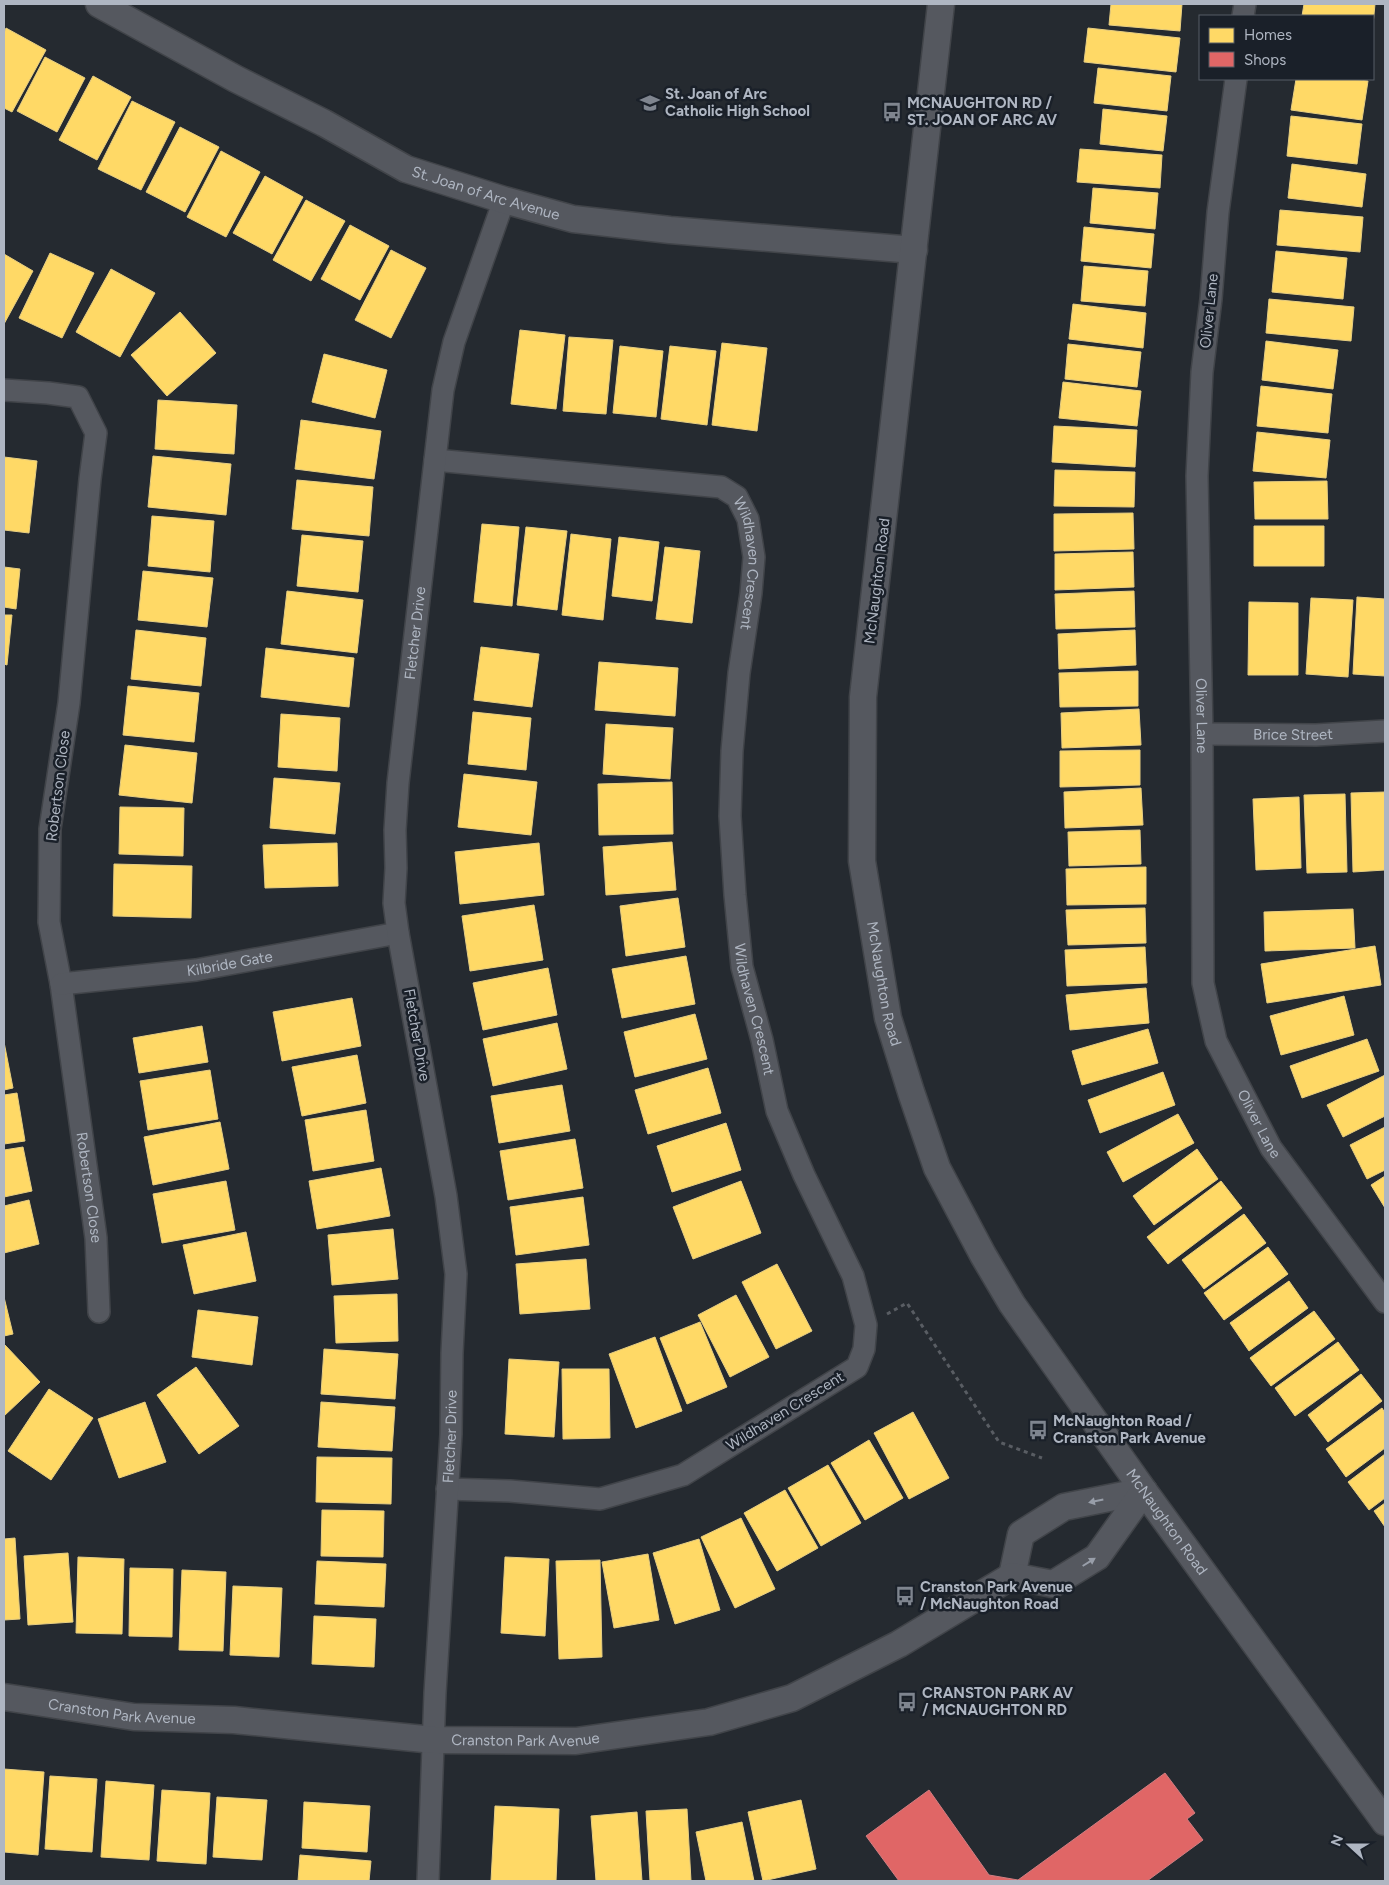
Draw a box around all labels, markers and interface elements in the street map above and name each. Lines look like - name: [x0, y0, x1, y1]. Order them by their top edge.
- legend: [1199, 15, 1374, 80]
- text: Homes: [1244, 26, 1292, 44]
- text: Shops: [1244, 51, 1286, 69]
- place label: St. Joan of Arc Catholic High School: [665, 85, 810, 120]
- school or university icon: St. Joan of Arc Catholic High School: [639, 92, 661, 114]
- place label: MCNAUGHTON RD / ST. JOAN OF ARC AV: [907, 94, 1057, 129]
- bus stop icon: MCNAUGHTON RD / ST. JOAN OF ARC AV: [881, 101, 903, 123]
- street label: St. Joan of Arc Avenue: [410, 162, 562, 224]
- street label: Oliver Lane: [1196, 273, 1222, 349]
- street label: Wildhaven Crescent: [729, 494, 763, 632]
- street label: McNaughton Road: [860, 517, 894, 645]
- street label: Fletcher Drive: [401, 586, 429, 681]
- street label: Oliver Lane: [1192, 678, 1211, 753]
- street label: Brice Street: [1253, 725, 1334, 744]
- street label: Robertson Close: [42, 730, 74, 842]
- street label: McNaughton Road: [863, 920, 905, 1048]
- street label: Wildhaven Crescent: [731, 942, 778, 1077]
- street label: Kilbride Gate: [186, 947, 274, 980]
- street label: Fletcher Drive: [400, 987, 434, 1083]
- street label: Oliver Lane: [1233, 1086, 1285, 1162]
- street label: Robertson Close: [73, 1131, 105, 1243]
- street label: Wildhaven Crescent: [723, 1367, 847, 1454]
- street label: Fletcher Drive: [439, 1390, 461, 1484]
- place label: McNaughton Road / Cranston Park Avenue: [1053, 1412, 1207, 1447]
- bus stop icon: McNaughton Road / Cranston Park Avenue: [1027, 1419, 1049, 1441]
- street label: McNaughton Road: [1122, 1465, 1211, 1579]
- one-way arrow: [1089, 1497, 1104, 1505]
- one-way arrow: [1082, 1558, 1095, 1567]
- place label: Cranston Park Avenue / McNaughton Road: [920, 1578, 1074, 1613]
- bus stop icon: Cranston Park Avenue / McNaughton Road: [894, 1585, 916, 1607]
- place label: CRANSTON PARK AV / MCNAUGHTON RD: [922, 1684, 1073, 1719]
- bus stop icon: CRANSTON PARK AV / MCNAUGHTON RD: [896, 1691, 918, 1713]
- street label: Cranston Park Avenue: [47, 1695, 196, 1728]
- street label: Cranston Park Avenue: [451, 1729, 601, 1750]
- north arrow: [1324, 1820, 1374, 1870]
- text: N: [1327, 1832, 1347, 1849]

